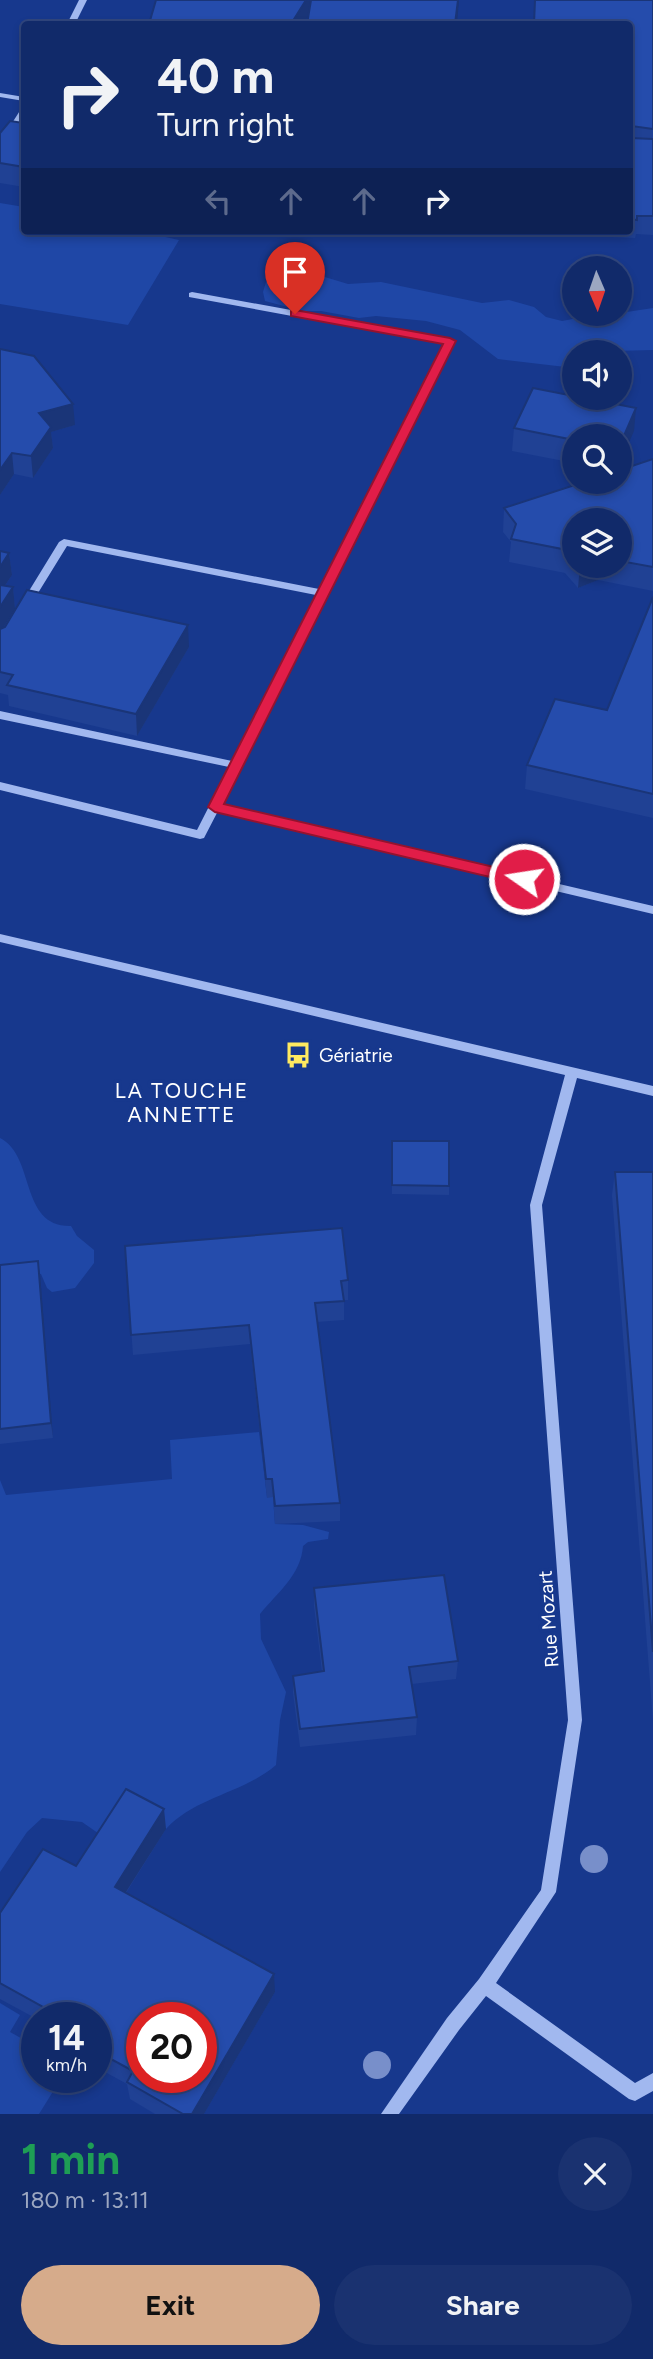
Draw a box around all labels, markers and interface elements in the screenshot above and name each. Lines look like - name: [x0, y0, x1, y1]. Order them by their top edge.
- text: 40 m: [157, 46, 274, 105]
- icon: right: [42, 49, 133, 140]
- text: Turn right: [157, 106, 295, 144]
- icon: left: [199, 182, 237, 220]
- icon: ahead: [272, 182, 310, 220]
- icon: ahead: [345, 182, 383, 220]
- icon: right: [418, 182, 456, 220]
- pin: [265, 242, 325, 314]
- icon: arrive: [276, 253, 314, 291]
- north arrow: [562, 256, 632, 326]
- map controls: [562, 256, 632, 578]
- button: sound: [562, 340, 632, 410]
- button: search: [562, 424, 632, 494]
- button: layers: [562, 508, 632, 578]
- position arrow: [487, 842, 561, 916]
- bus stop icon: Gériatrie: [283, 1040, 313, 1070]
- place label: Gériatrie: [319, 1044, 393, 1067]
- district label: LA TOUCHE ANNETTE: [115, 1078, 249, 1127]
- street label: Rue Mozart: [534, 1570, 563, 1668]
- speed limit sign: 20: [126, 2002, 217, 2093]
- text: 14: [48, 2017, 85, 2059]
- text: km/h: [46, 2054, 87, 2076]
- text: 1 min: [21, 2134, 120, 2185]
- button: close: [558, 2137, 632, 2211]
- text: 180 m · 13:11: [21, 2186, 149, 2214]
- button: Exit: [21, 2265, 320, 2345]
- button: Share: [334, 2265, 632, 2345]

